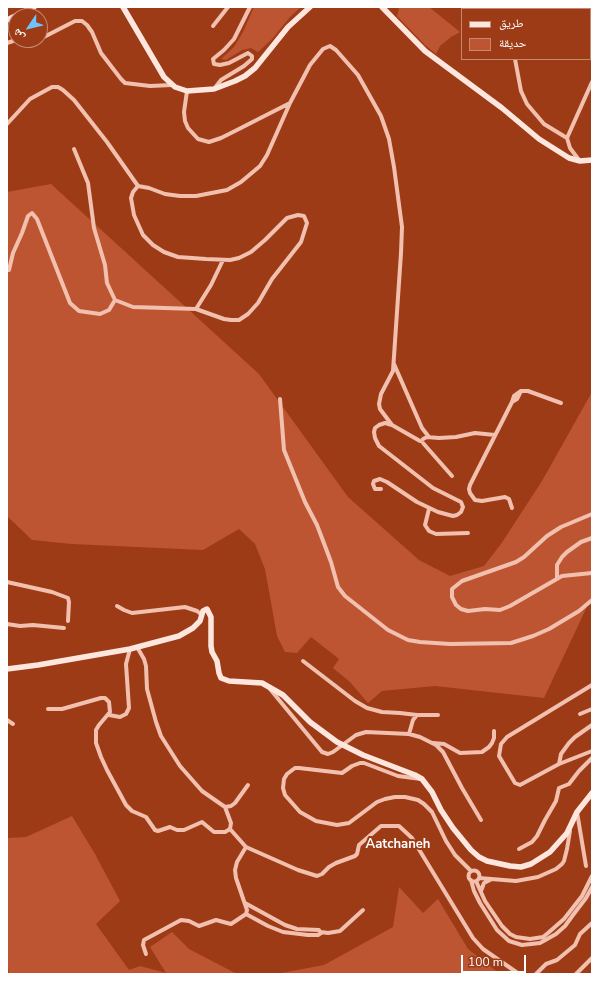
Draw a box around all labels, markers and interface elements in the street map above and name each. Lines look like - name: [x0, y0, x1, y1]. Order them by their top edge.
- north arrow: [8, 8, 48, 48]
- legend: [461, 8, 591, 60]
- text: طريق: [499, 15, 524, 31]
- text: ش: [9, 26, 28, 44]
- text: حديقة: [499, 35, 527, 51]
- district label: Aatchaneh: [366, 837, 430, 853]
- scale bar: [463, 947, 528, 973]
- text: 100 m: [468, 954, 503, 970]

